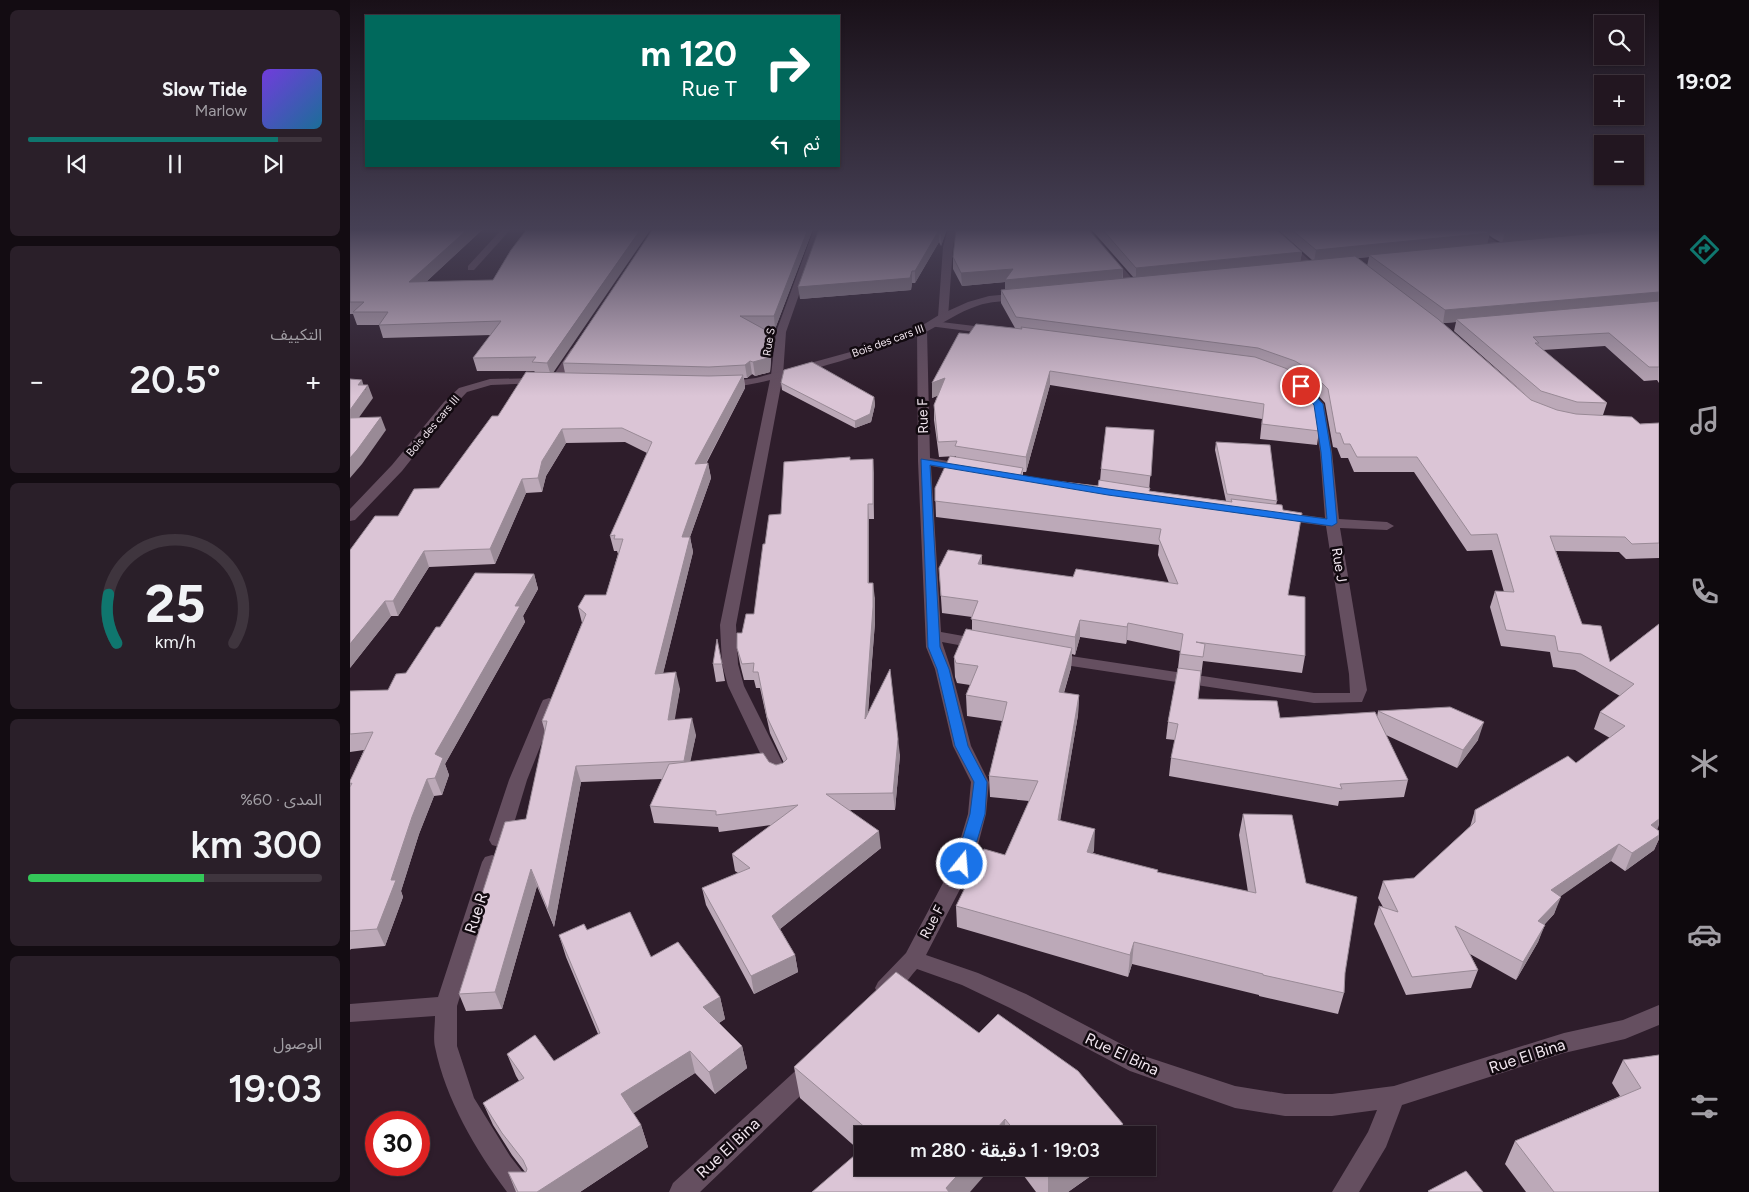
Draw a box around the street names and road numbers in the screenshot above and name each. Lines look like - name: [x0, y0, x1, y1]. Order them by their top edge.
- street label: Bois des cars III: [850, 322, 926, 360]
- street label: Rue S: [760, 327, 778, 357]
- street label: Bois des cars III: [404, 393, 462, 459]
- street label: Rue F: [914, 398, 932, 434]
- street label: Rue J: [1328, 546, 1350, 584]
- street label: Rue R: [461, 890, 491, 936]
- street label: Rue F: [916, 902, 948, 942]
- street label: Rue El Bina: [1082, 1029, 1162, 1079]
- street label: Rue El Bina: [1486, 1035, 1568, 1077]
- street label: Rue El Bina: [693, 1114, 763, 1182]

